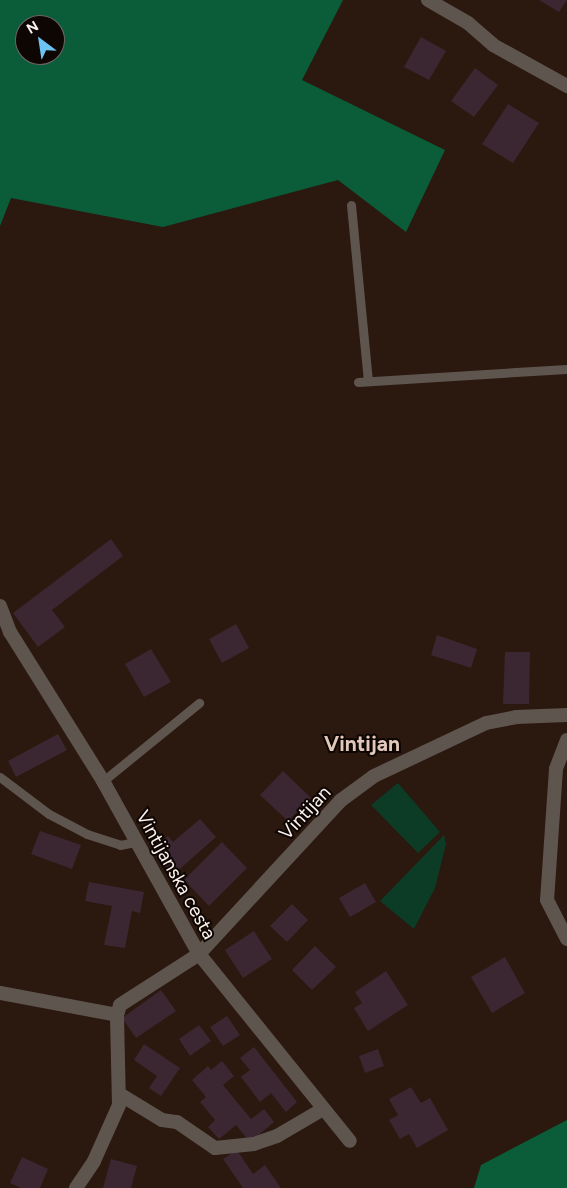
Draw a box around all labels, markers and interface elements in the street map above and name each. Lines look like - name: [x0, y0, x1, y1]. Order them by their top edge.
- north arrow: [15, 15, 65, 65]
- text: N: [24, 18, 42, 38]
- district label: Vintijan: [324, 731, 400, 757]
- street label: Vintijan: [274, 781, 336, 845]
- street label: Vintijanska cesta: [131, 807, 221, 943]

